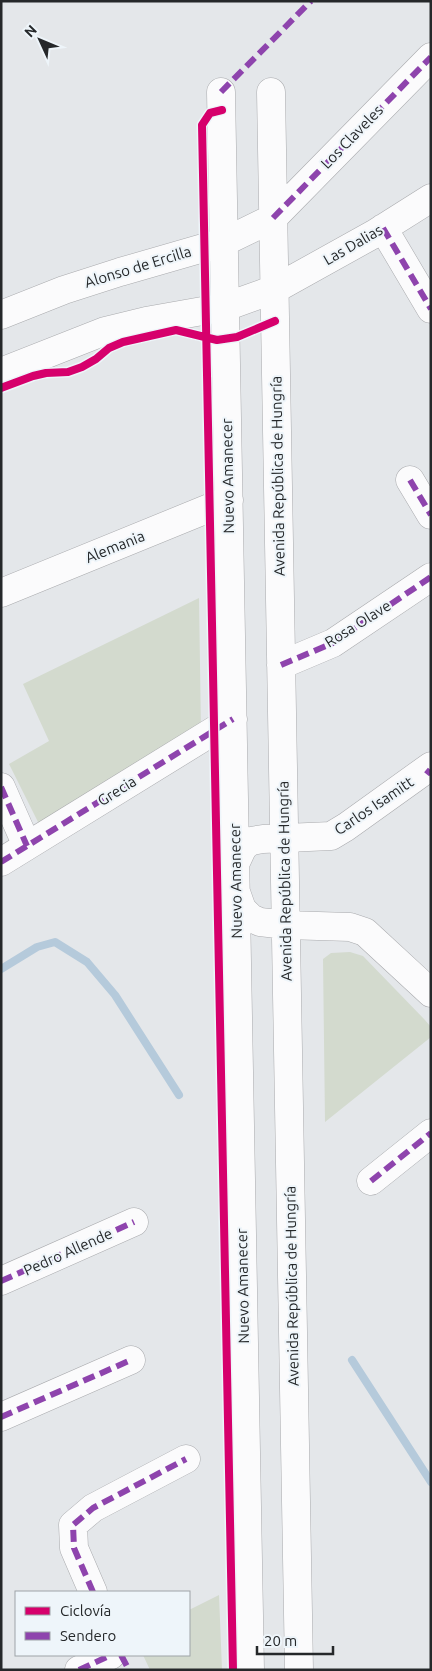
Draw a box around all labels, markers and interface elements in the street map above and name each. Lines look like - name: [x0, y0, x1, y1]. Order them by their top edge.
- north arrow: [15, 15, 65, 65]
- text: N: [21, 22, 40, 40]
- street label: Los Claveles: [317, 101, 386, 172]
- street label: Las Dalias: [320, 221, 385, 268]
- street label: Alonso de Ercilla: [83, 242, 193, 291]
- street label: Avenida República de Hungría: [267, 376, 288, 576]
- street label: Nuevo Amanecer: [218, 418, 237, 534]
- street label: Alemania: [83, 527, 147, 566]
- street label: Rosa Olave: [322, 597, 394, 651]
- street label: Grecia: [94, 772, 139, 809]
- street label: Carlos Isamitt: [331, 773, 417, 838]
- street label: Avenida República de Hungría: [274, 781, 295, 981]
- street label: Nuevo Amanecer: [226, 823, 245, 939]
- street label: Avenida República de Hungría: [281, 1186, 302, 1386]
- street label: Pedro Allende: [21, 1224, 115, 1279]
- street label: Nuevo Amanecer: [233, 1228, 252, 1344]
- legend: [15, 1591, 190, 1656]
- text: Ciclovía: [60, 1602, 111, 1619]
- scale bar: [257, 1624, 333, 1656]
- text: Sendero: [60, 1627, 116, 1644]
- text: 20 m: [264, 1632, 297, 1649]

